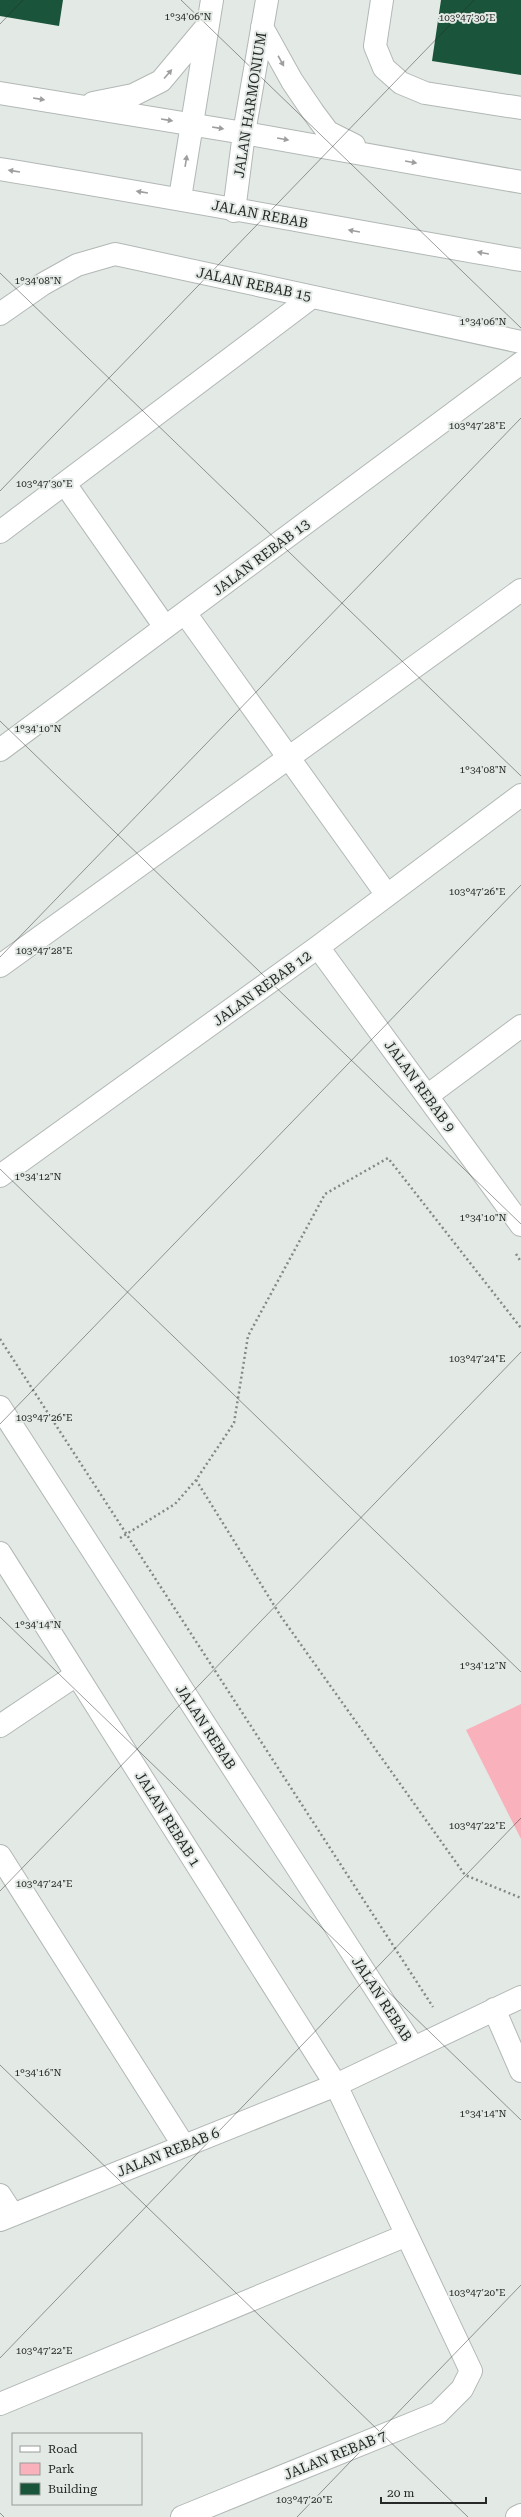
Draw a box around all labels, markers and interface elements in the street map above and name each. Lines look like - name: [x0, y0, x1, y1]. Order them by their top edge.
- text: 1°34'06"N: [164, 11, 212, 22]
- text: 103°47'30"E: [439, 12, 495, 23]
- street label: JALAN HARMONIUM: [231, 31, 269, 179]
- one-way arrow: [278, 56, 284, 67]
- one-way arrow: [163, 69, 172, 79]
- one-way arrow: [32, 96, 45, 102]
- one-way arrow: [161, 117, 173, 123]
- one-way arrow: [212, 125, 224, 131]
- one-way arrow: [276, 136, 289, 142]
- one-way arrow: [183, 155, 189, 167]
- one-way arrow: [404, 159, 417, 165]
- one-way arrow: [8, 168, 20, 174]
- one-way arrow: [136, 189, 148, 195]
- street label: JALAN REBAB: [210, 197, 310, 231]
- one-way arrow: [348, 228, 360, 234]
- one-way arrow: [476, 250, 489, 256]
- street label: JALAN REBAB 15: [195, 264, 313, 304]
- text: 1°34'08"N: [14, 275, 62, 286]
- text: 1°34'06"N: [459, 316, 507, 327]
- text: 103°47'28"E: [449, 420, 505, 431]
- text: 103°47'30"E: [16, 478, 72, 489]
- street label: JALAN REBAB 13: [209, 515, 313, 599]
- text: 1°34'10"N: [14, 723, 62, 734]
- text: 1°34'08"N: [459, 764, 507, 775]
- text: 103°47'26"E: [449, 886, 505, 897]
- text: 103°47'28"E: [16, 945, 72, 956]
- street label: JALAN REBAB 12: [210, 947, 314, 1029]
- street label: JALAN REBAB 9: [381, 1037, 459, 1135]
- text: 1°34'12"N: [14, 1171, 62, 1182]
- text: 1°34'10"N: [459, 1212, 507, 1223]
- text: 103°47'24"E: [449, 1353, 505, 1364]
- text: 103°47'26"E: [16, 1412, 72, 1423]
- text: 1°34'14"N: [14, 1619, 62, 1630]
- text: 1°34'12"N: [459, 1660, 507, 1671]
- street label: JALAN REBAB: [173, 1682, 239, 1772]
- street label: JALAN REBAB 1: [132, 1768, 204, 1870]
- text: 103°47'22"E: [449, 1820, 505, 1831]
- text: 103°47'24"E: [16, 1878, 72, 1889]
- street label: JALAN REBAB: [349, 1954, 415, 2044]
- text: 1°34'16"N: [14, 2067, 62, 2078]
- text: 1°34'14"N: [459, 2108, 507, 2119]
- street label: JALAN REBAB 6: [114, 2124, 222, 2180]
- text: 103°47'20"E: [449, 2287, 505, 2298]
- text: 103°47'22"E: [16, 2345, 72, 2356]
- street label: JALAN REBAB 7: [281, 2427, 389, 2483]
- legend: [12, 2433, 142, 2505]
- text: Road: [48, 2442, 78, 2456]
- text: Park: [48, 2462, 75, 2476]
- scale bar: [381, 2479, 486, 2505]
- text: Building: [48, 2482, 97, 2496]
- text: 20 m: [387, 2486, 414, 2500]
- text: 103°47'20"E: [276, 2494, 332, 2505]

